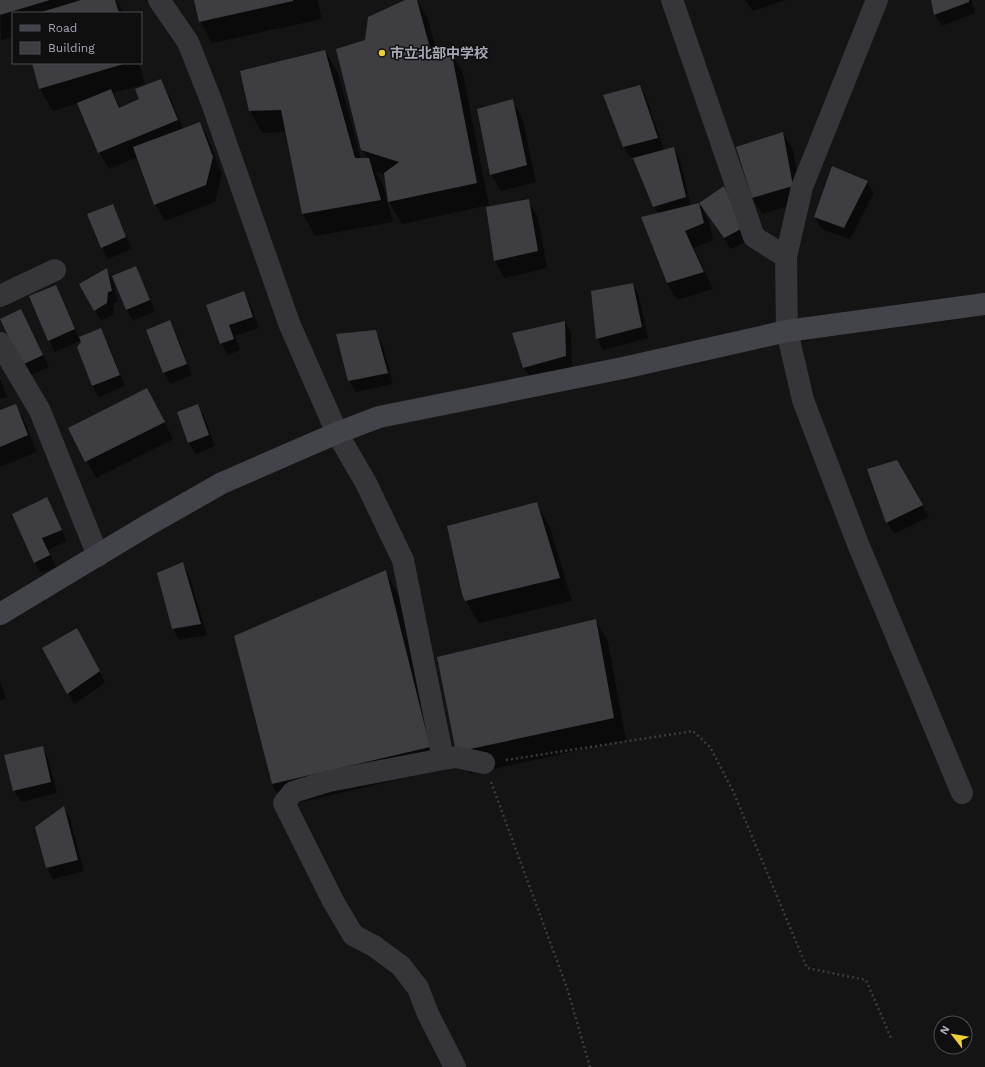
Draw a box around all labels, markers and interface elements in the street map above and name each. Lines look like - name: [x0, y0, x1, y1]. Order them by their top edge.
- legend: [12, 12, 142, 64]
- text: Road: [48, 21, 77, 35]
- text: Building: [48, 41, 95, 55]
- place label: 市立北部中学校: [390, 45, 488, 61]
- marker: 市立北部中学校: [377, 48, 387, 58]
- north arrow: [933, 1015, 973, 1055]
- text: N: [937, 1023, 953, 1037]

